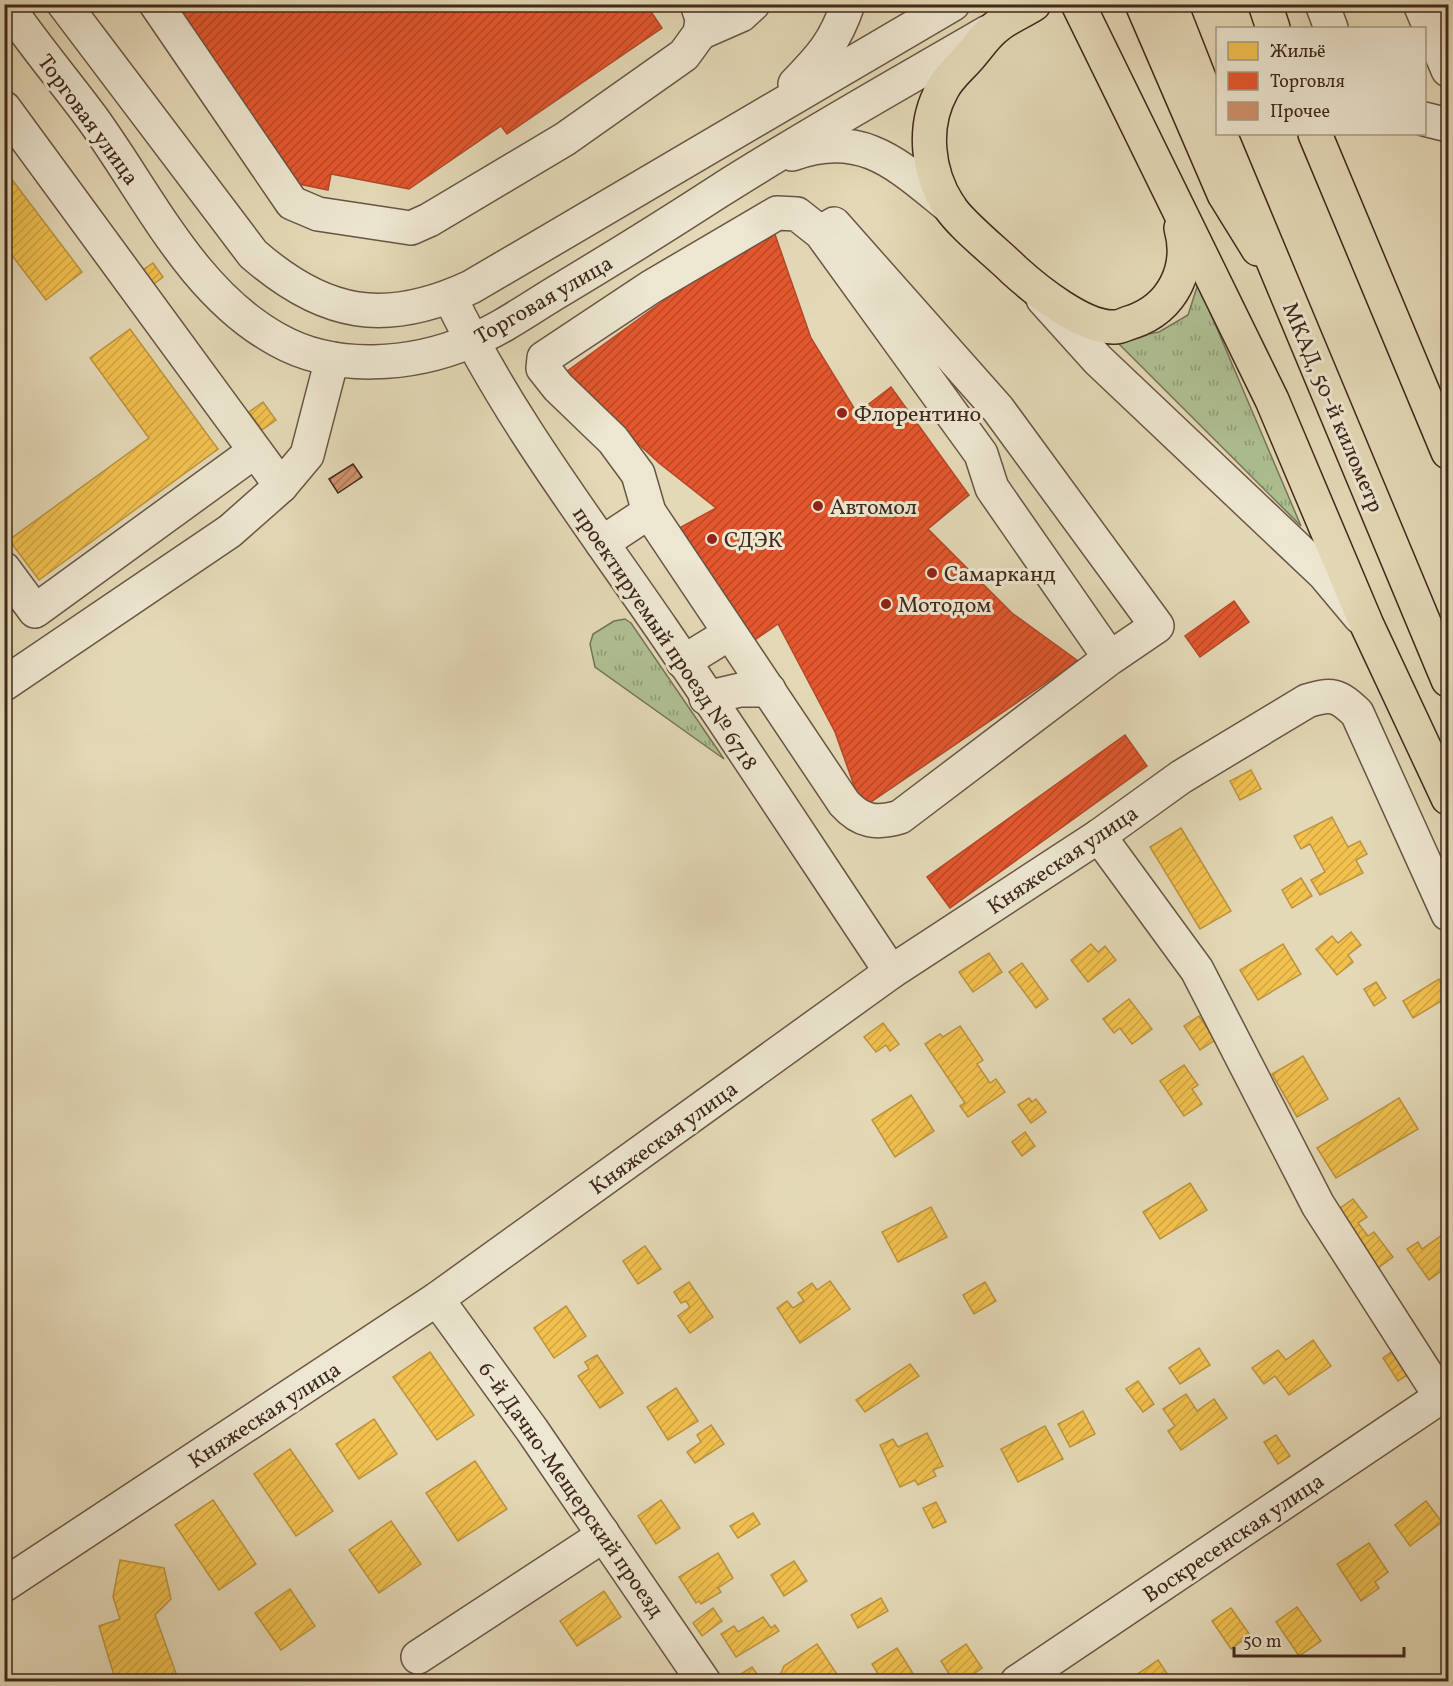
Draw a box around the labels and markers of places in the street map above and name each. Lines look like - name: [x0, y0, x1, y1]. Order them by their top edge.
- place label: Флорентино: [854, 400, 981, 431]
- marker: Флорентино: [835, 406, 849, 420]
- place label: Автомол: [830, 493, 917, 524]
- marker: Автомол: [811, 499, 825, 513]
- place label: СДЭК: [724, 526, 782, 557]
- marker: СДЭК: [705, 532, 719, 546]
- place label: Самарканд: [944, 560, 1056, 591]
- marker: Самарканд: [925, 566, 939, 580]
- place label: Мотодом: [898, 591, 991, 622]
- marker: Мотодом: [879, 597, 893, 611]

